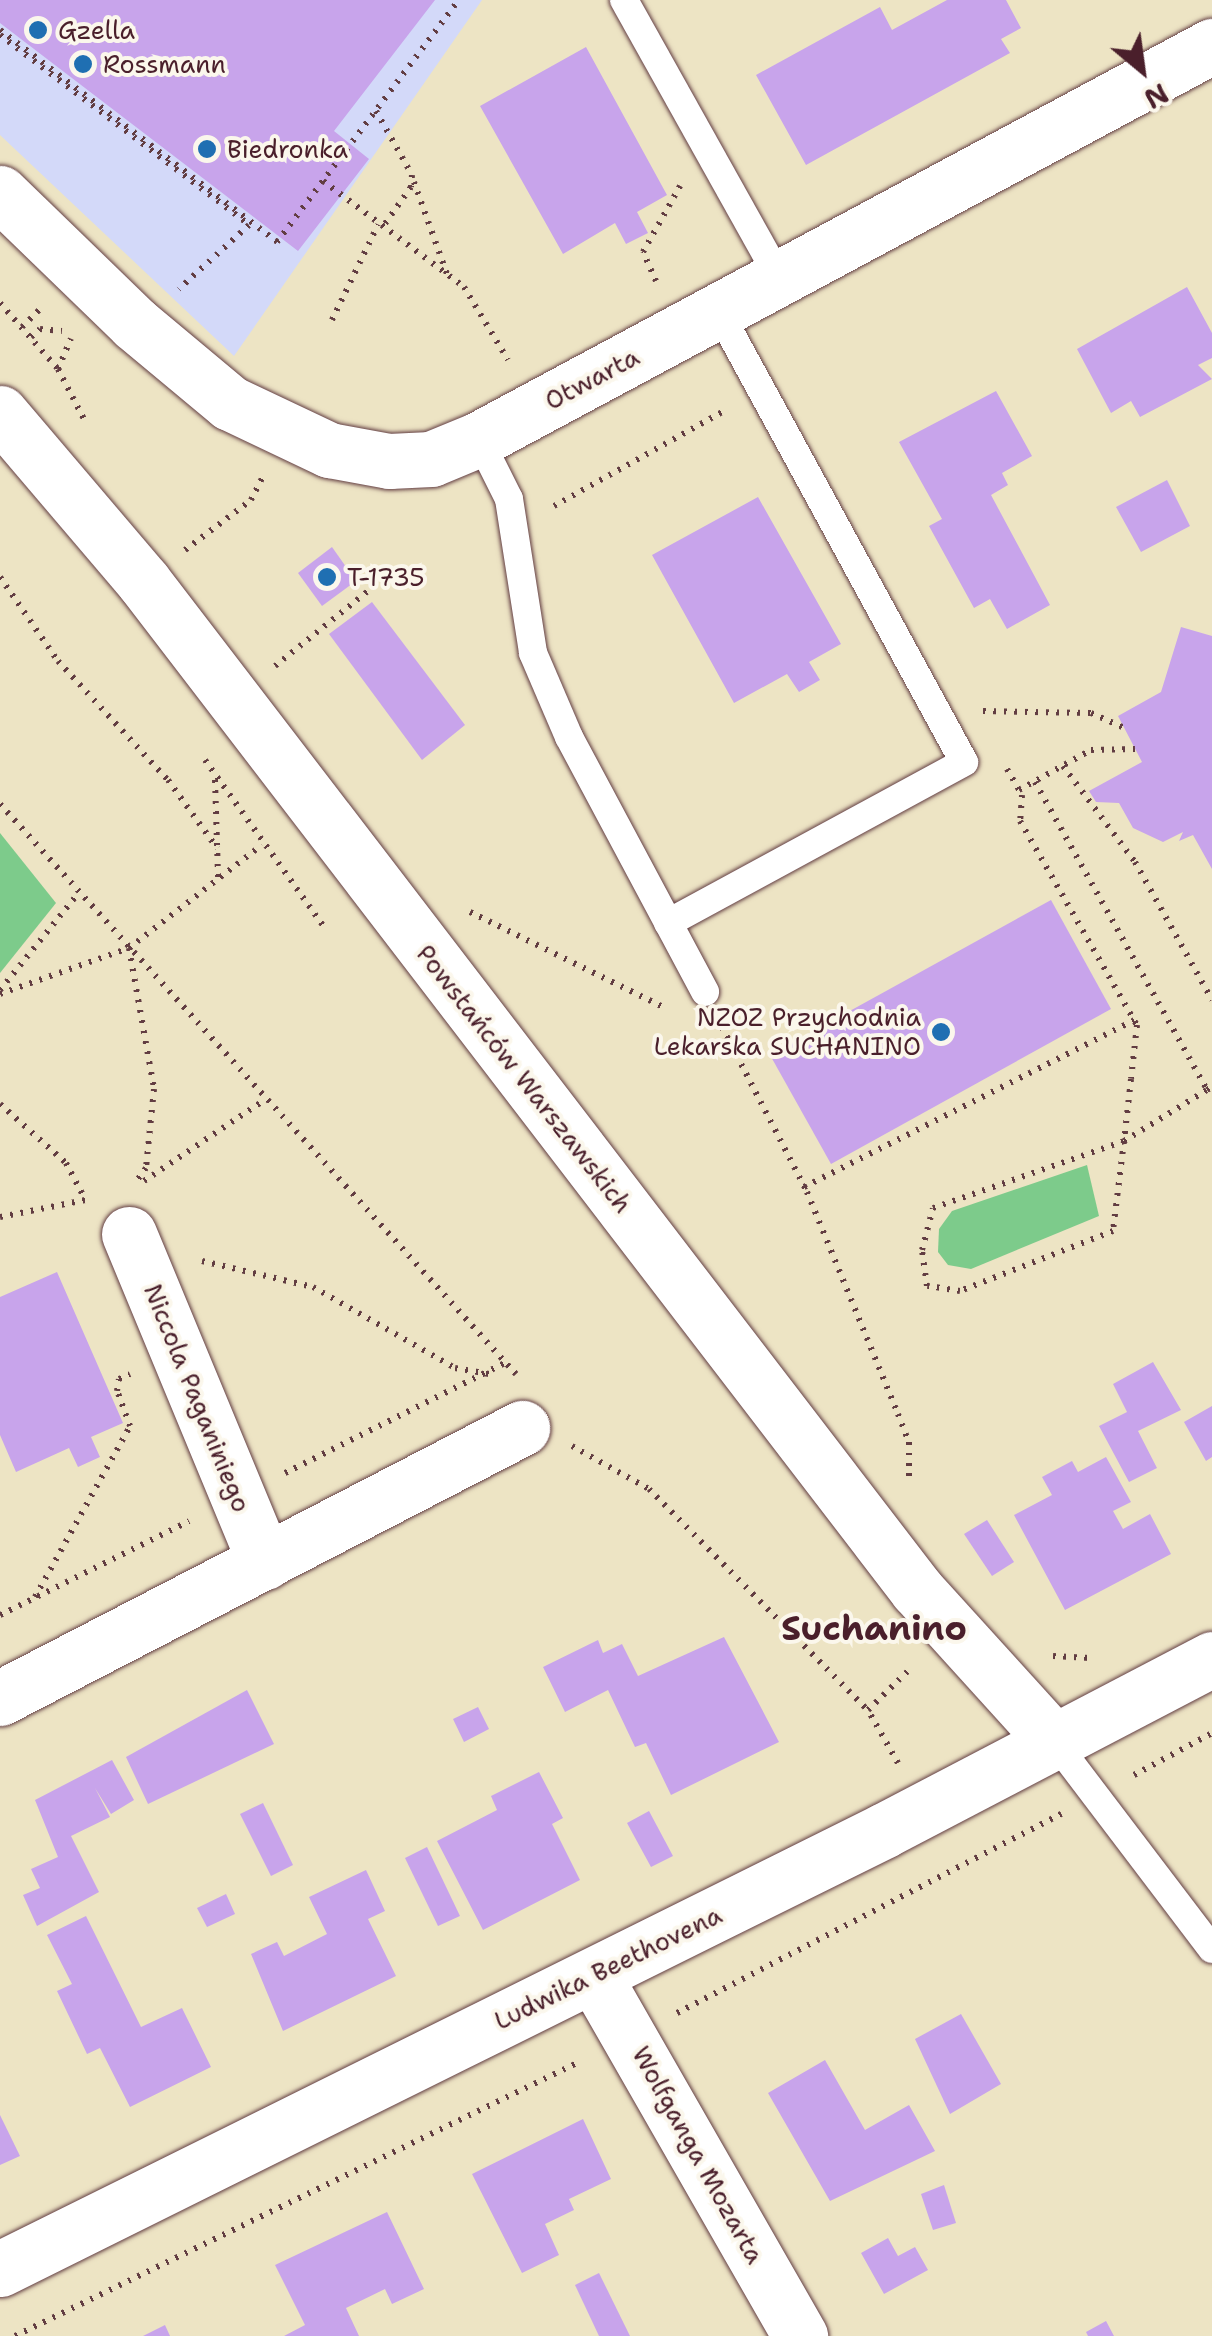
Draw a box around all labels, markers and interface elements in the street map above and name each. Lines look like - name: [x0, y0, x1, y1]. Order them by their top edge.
- place label: Gzella: [58, 15, 135, 45]
- marker: Gzella: [27, 19, 49, 41]
- north arrow: [1092, 20, 1192, 120]
- place label: Rossmann: [103, 49, 226, 79]
- marker: Rossmann: [72, 53, 94, 75]
- text: N: [1138, 74, 1175, 118]
- place label: Biedronka: [227, 134, 348, 164]
- marker: Biedronka: [196, 138, 218, 160]
- street label: Otwarta: [540, 342, 644, 416]
- place label: T-1735: [347, 562, 424, 592]
- marker: T-1735: [316, 566, 338, 588]
- street label: Powstańców Warszawskich: [410, 939, 638, 1219]
- place label: NZOZ Przychodnia Lekarska SUCHANINO: [654, 1003, 921, 1062]
- marker: NZOZ Przychodnia Lekarska SUCHANINO: [930, 1021, 952, 1043]
- street label: Niccola Paganiniego: [138, 1280, 256, 1516]
- district label: Suchanino: [781, 1607, 967, 1649]
- street label: Ludwika Beethovena: [489, 1900, 727, 2036]
- street label: Wolfganga Mozarta: [626, 2041, 770, 2269]

